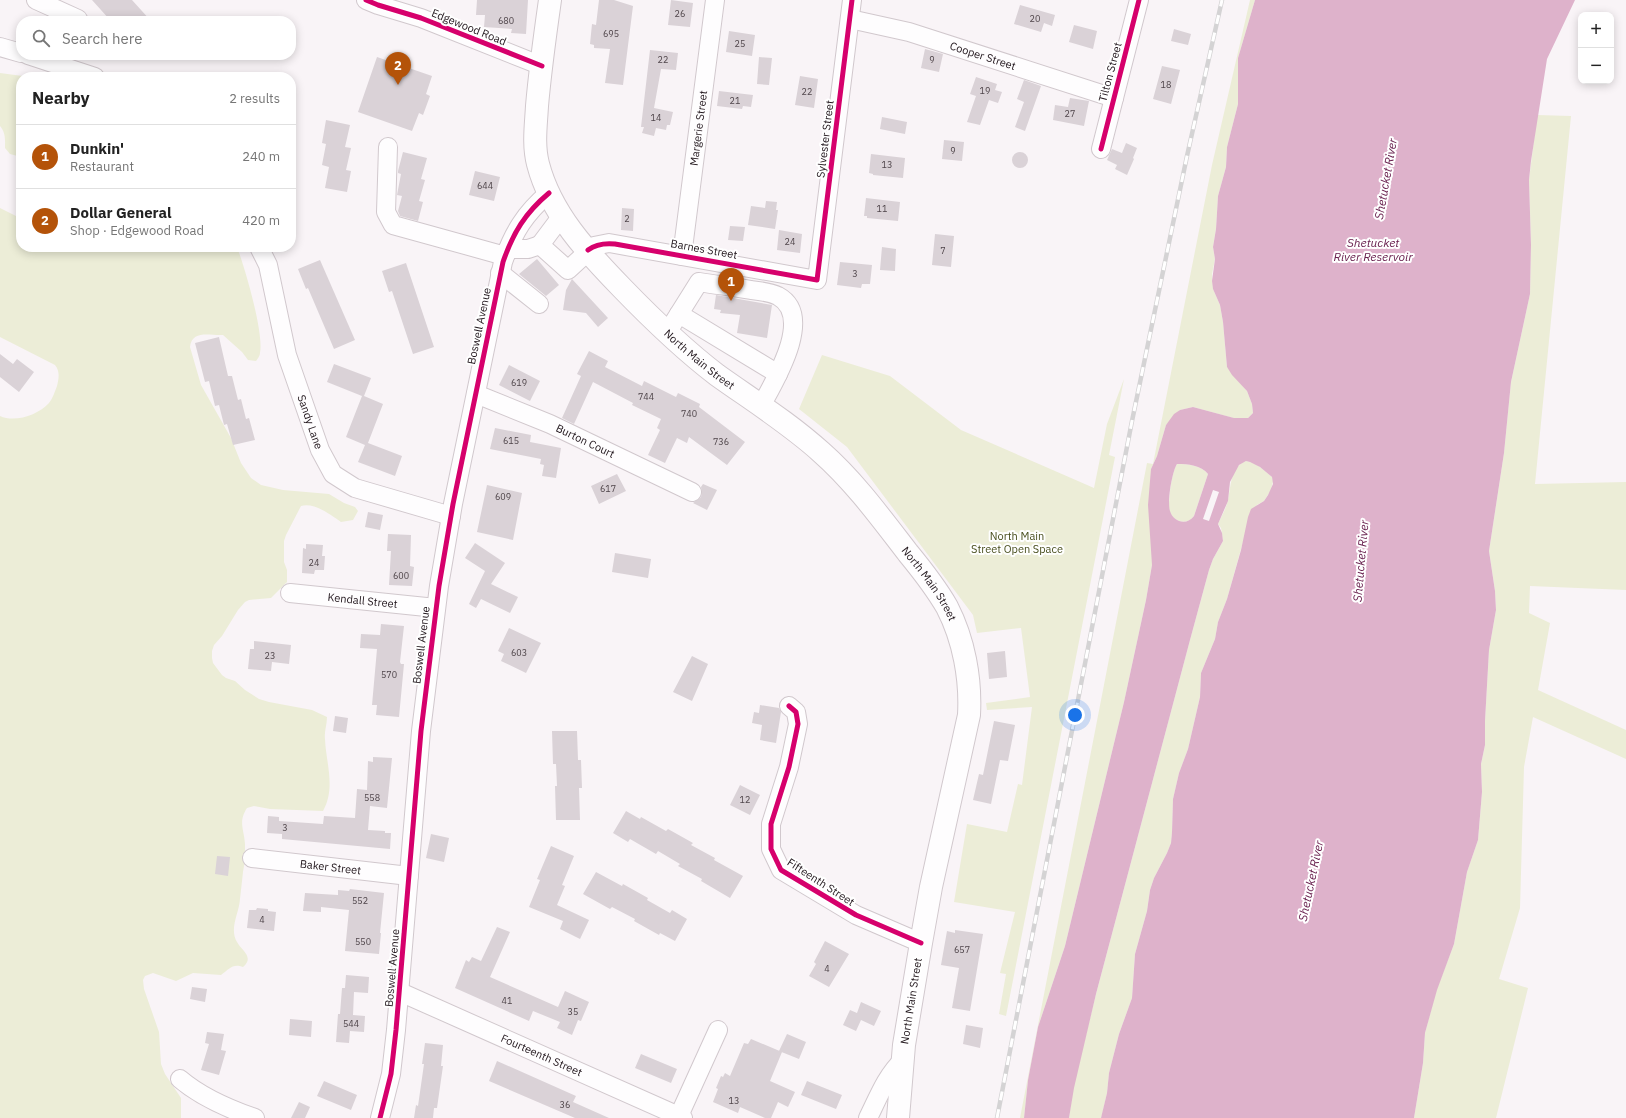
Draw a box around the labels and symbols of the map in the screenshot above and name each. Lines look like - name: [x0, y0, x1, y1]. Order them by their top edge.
- street label: Edgewood Road: [430, 6, 508, 48]
- house number: 26: [675, 8, 685, 19]
- house number: 20: [1030, 13, 1040, 24]
- house number: 680: [498, 15, 514, 26]
- house number: 695: [603, 28, 619, 39]
- house number: 25: [735, 38, 745, 49]
- street label: Cooper Street: [948, 39, 1018, 73]
- street label: Tilton Street: [1095, 41, 1125, 103]
- pin: 2: [385, 52, 411, 85]
- house number: 22: [658, 54, 668, 65]
- house number: 9: [929, 54, 935, 65]
- house number: 18: [1161, 79, 1171, 90]
- house number: 19: [980, 85, 990, 96]
- house number: 22: [802, 86, 812, 97]
- street label: Margerie Street: [687, 89, 710, 167]
- house number: 21: [730, 95, 740, 106]
- street label: Sylvester Street: [813, 99, 837, 179]
- house number: 27: [1065, 108, 1075, 119]
- house number: 14: [651, 112, 661, 123]
- water label: Shetucket River: [1371, 137, 1400, 221]
- house number: 9: [950, 145, 956, 156]
- house number: 13: [882, 159, 892, 170]
- house number: 644: [477, 180, 493, 191]
- house number: 11: [877, 203, 887, 214]
- house number: 2: [624, 213, 630, 224]
- water label: Shetucket River Reservoir: [1333, 235, 1413, 264]
- street label: Barnes Street: [670, 236, 739, 262]
- house number: 24: [785, 236, 795, 247]
- house number: 7: [940, 245, 946, 256]
- pin: 1: [718, 268, 744, 301]
- house number: 3: [852, 268, 858, 279]
- street label: Boswell Avenue: [464, 286, 494, 366]
- street label: North Main Street: [661, 326, 738, 392]
- house number: 619: [511, 377, 527, 388]
- house number: 744: [638, 391, 654, 402]
- street label: Sandy Lane: [294, 393, 326, 451]
- house number: 740: [681, 408, 697, 419]
- street label: Burton Court: [554, 421, 617, 461]
- house number: 615: [503, 435, 519, 446]
- house number: 736: [713, 436, 729, 447]
- house number: 617: [600, 483, 616, 494]
- house number: 609: [495, 491, 511, 502]
- water label: Shetucket River: [1349, 519, 1372, 602]
- park label: North Main Street Open Space: [971, 529, 1063, 556]
- street label: North Main Street: [899, 544, 960, 623]
- house number: 24: [309, 557, 319, 568]
- house number: 600: [393, 570, 409, 581]
- street label: Kendall Street: [327, 590, 398, 611]
- street label: Boswell Avenue: [409, 605, 433, 685]
- house number: 603: [511, 647, 527, 658]
- house number: 23: [265, 650, 275, 661]
- house number: 570: [381, 669, 397, 680]
- your location: [1065, 705, 1085, 725]
- house number: 558: [364, 792, 380, 803]
- house number: 12: [740, 794, 750, 805]
- house number: 3: [282, 822, 288, 833]
- water label: Shetucket River: [1295, 839, 1326, 923]
- street label: Fifteenth Street: [785, 855, 857, 909]
- street label: Baker Street: [299, 857, 362, 877]
- house number: 552: [352, 895, 368, 906]
- house number: 4: [259, 914, 265, 925]
- street label: Boswell Avenue: [382, 928, 402, 1008]
- house number: 550: [355, 936, 371, 947]
- house number: 657: [954, 944, 970, 955]
- street label: North Main Street: [897, 957, 925, 1045]
- house number: 4: [824, 963, 830, 974]
- house number: 41: [502, 995, 512, 1006]
- house number: 35: [568, 1006, 578, 1017]
- house number: 544: [343, 1018, 359, 1029]
- street label: Fourteenth Street: [499, 1031, 585, 1079]
- house number: 13: [729, 1095, 739, 1106]
- house number: 36: [560, 1099, 570, 1110]

